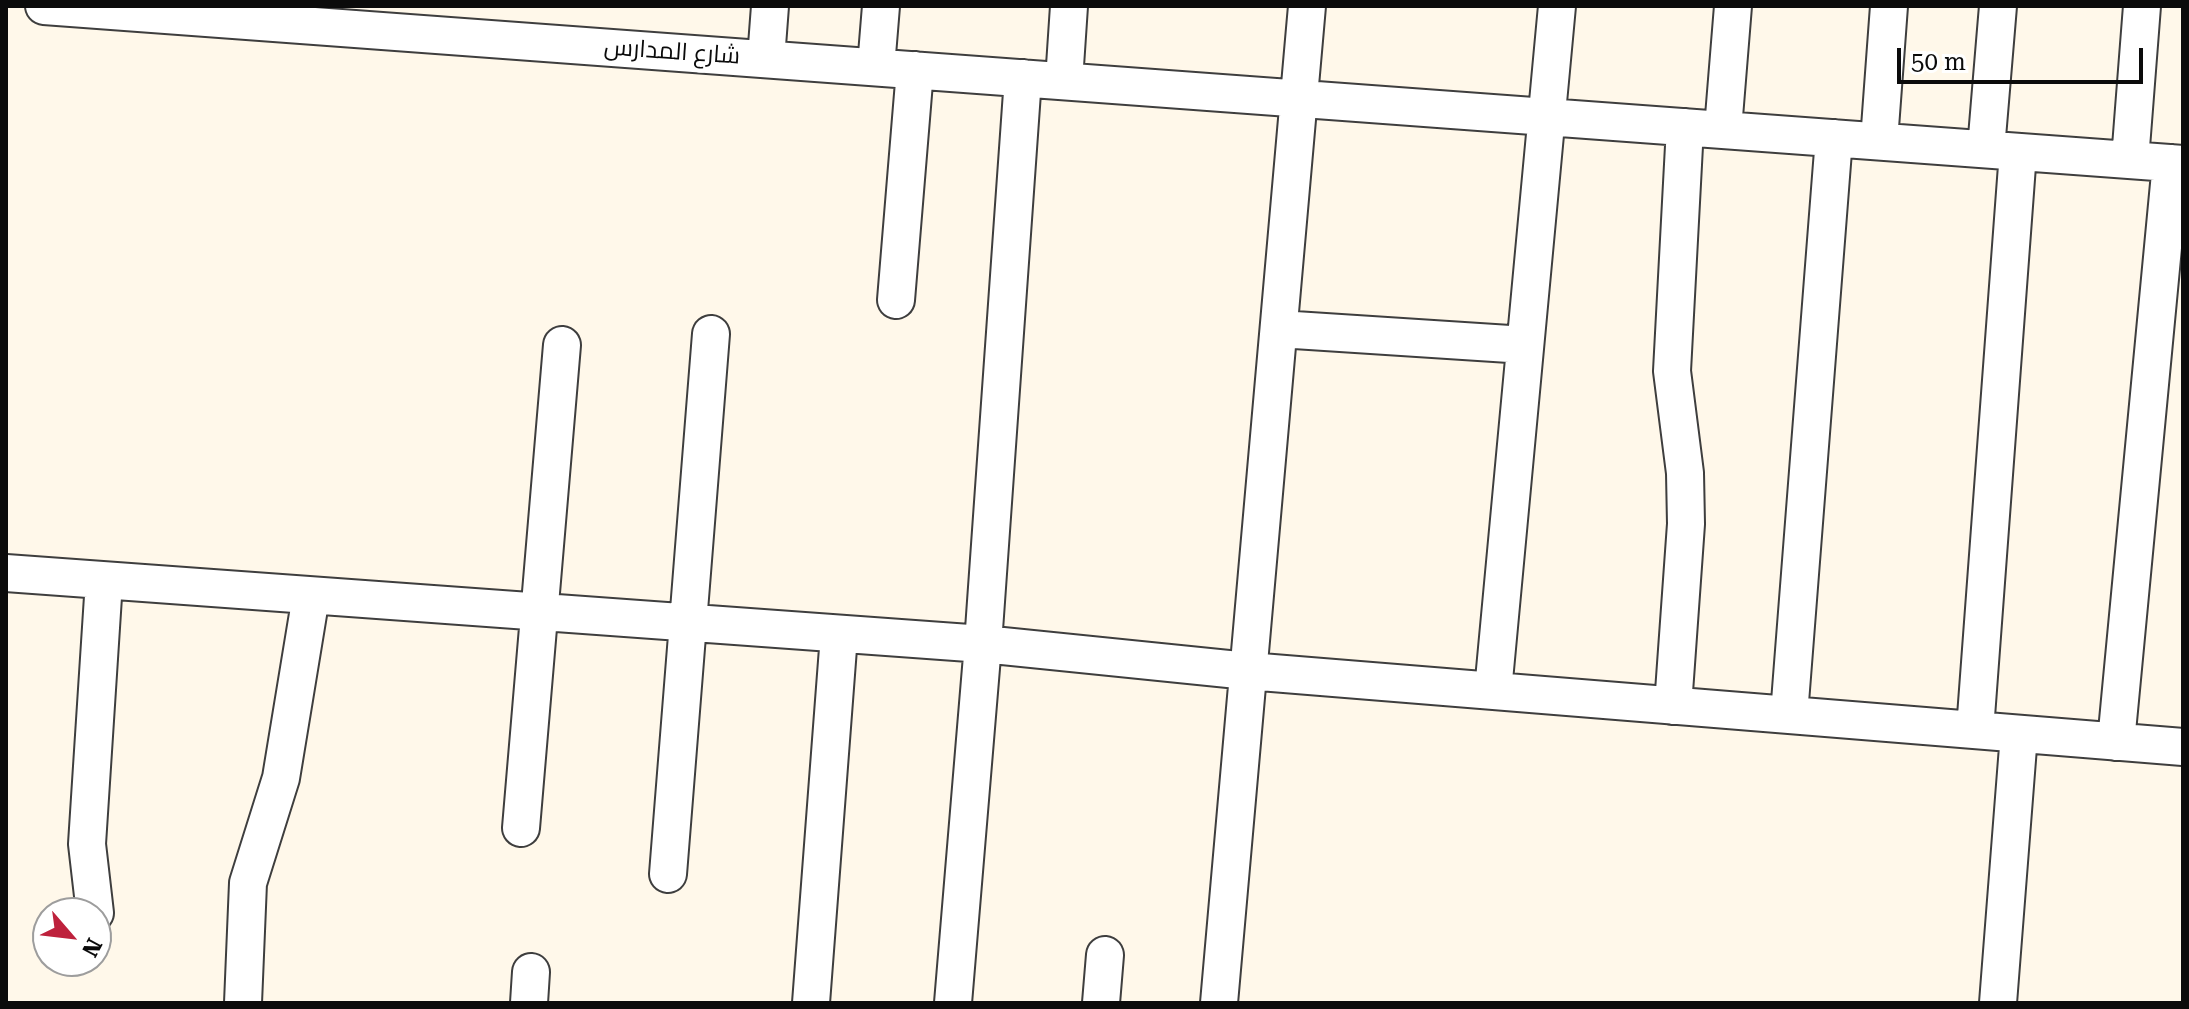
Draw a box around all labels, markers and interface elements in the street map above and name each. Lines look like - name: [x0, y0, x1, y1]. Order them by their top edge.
- scale bar: [1901, 32, 2147, 82]
- street label: شارع المدارس: [603, 33, 741, 71]
- text: 50 m: [1911, 48, 1966, 76]
- north arrow: [32, 897, 112, 977]
- text: N: [77, 934, 107, 961]

